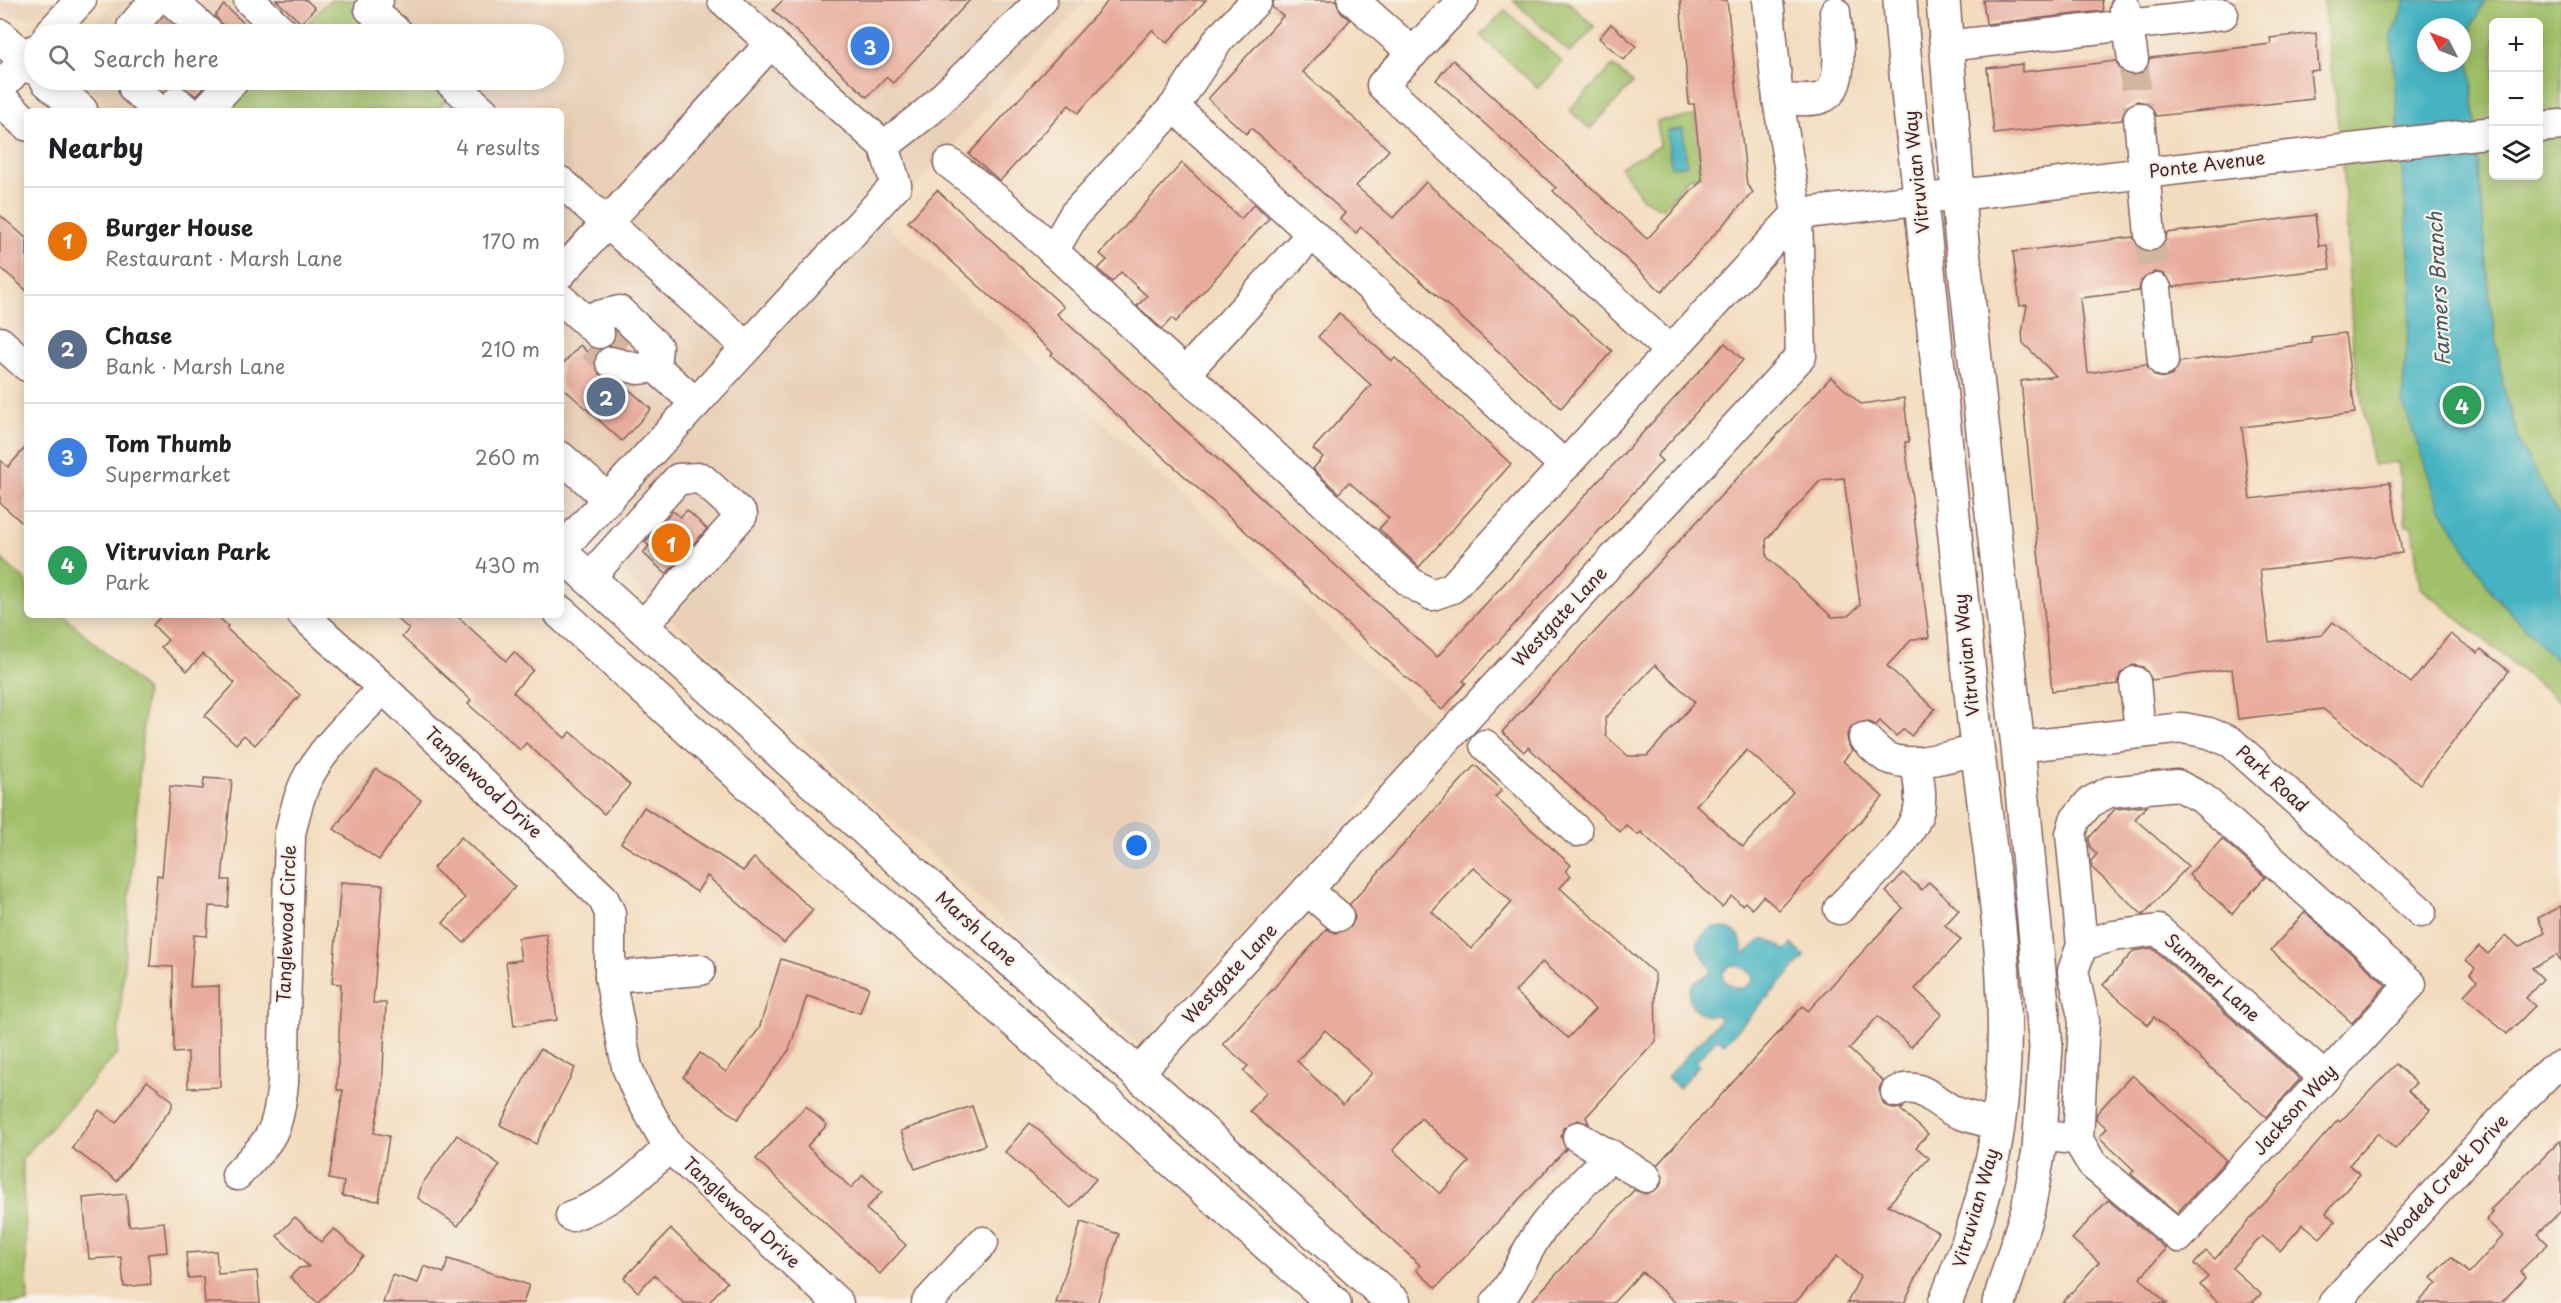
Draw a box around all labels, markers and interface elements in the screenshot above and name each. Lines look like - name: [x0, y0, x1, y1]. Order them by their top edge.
- north arrow: [2417, 18, 2471, 72]
- map controls: [2489, 18, 2543, 180]
- button: +: [2489, 18, 2543, 72]
- search box: [24, 24, 564, 90]
- pin: 3: [850, 24, 890, 68]
- icon: search: [45, 41, 78, 74]
- text: Search here: [93, 41, 219, 74]
- button: −: [2489, 72, 2543, 126]
- street label: Vitruvian Way: [1896, 109, 1935, 235]
- button: layers: [2489, 126, 2543, 180]
- text: Nearby: [48, 128, 143, 167]
- text: 4 results: [456, 132, 540, 162]
- street label: Ponte Avenue: [2147, 143, 2267, 184]
- text: Burger House: [105, 210, 253, 243]
- water label: Farmers Branch: [2419, 211, 2457, 367]
- text: 1: [63, 226, 72, 256]
- text: 170 m: [482, 226, 540, 256]
- text: Restaurant · Marsh Lane: [105, 243, 342, 273]
- text: Chase: [105, 318, 172, 351]
- text: 2: [60, 334, 75, 364]
- text: 210 m: [481, 334, 540, 364]
- text: Bank · Marsh Lane: [105, 351, 285, 381]
- pin: 2: [586, 374, 626, 420]
- pin: 4: [2442, 382, 2482, 428]
- text: Tom Thumb: [105, 426, 232, 459]
- text: 3: [61, 442, 74, 472]
- text: 260 m: [475, 442, 540, 472]
- text: Supermarket: [105, 459, 231, 489]
- pin: 1: [652, 520, 690, 566]
- text: Vitruvian Park: [105, 534, 270, 567]
- text: 4: [61, 550, 74, 580]
- text: 430 m: [475, 550, 540, 580]
- street label: Westgate Lane: [1505, 560, 1613, 672]
- text: Park: [105, 567, 150, 597]
- street label: Vitruvian Way: [1946, 592, 1985, 718]
- street label: Tanglewood Drive: [419, 720, 549, 844]
- street label: Park Road: [2231, 738, 2315, 818]
- your location: [1122, 831, 1151, 860]
- street label: Tanglewood Circle: [269, 844, 302, 1004]
- street label: Marsh Lane: [930, 884, 1024, 972]
- street label: Westgate Lane: [1175, 917, 1283, 1029]
- street label: Summer Lane: [2159, 926, 2267, 1027]
- street label: Jackson Way: [2246, 1057, 2342, 1161]
- street label: Wooded Creek Drive: [2374, 1107, 2514, 1255]
- street label: Vitruvian Way: [1945, 1144, 2005, 1271]
- street label: Tanglewood Drive: [677, 1150, 807, 1274]

